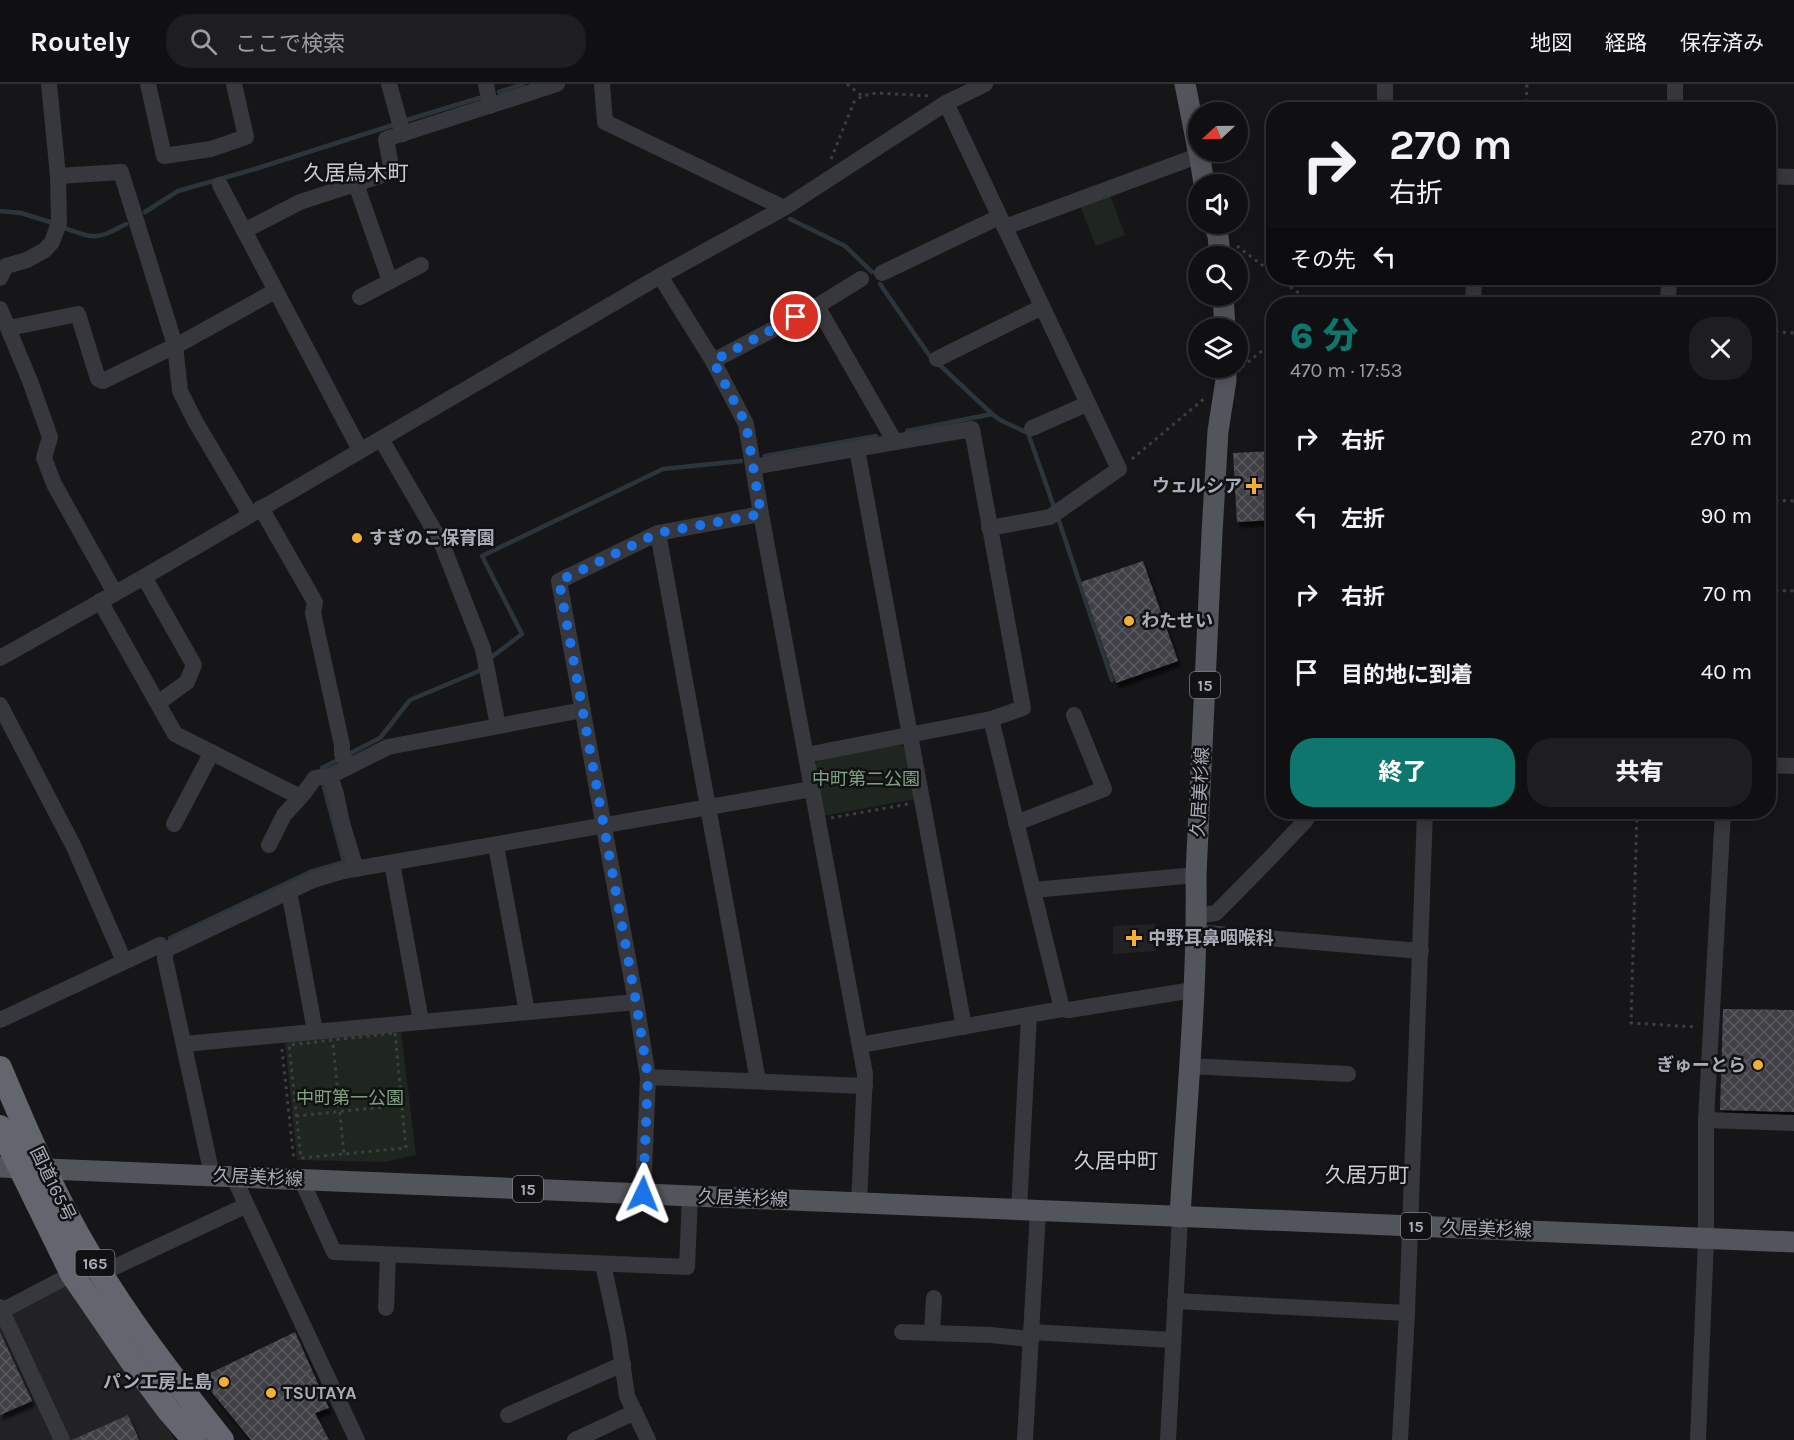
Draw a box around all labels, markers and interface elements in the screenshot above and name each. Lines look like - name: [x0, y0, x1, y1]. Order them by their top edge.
- search box: [166, 14, 586, 68]
- text: Routely: [30, 25, 130, 58]
- icon: search: [187, 25, 220, 58]
- text: ここで検索: [235, 31, 345, 57]
- text: 地図: [1530, 31, 1572, 55]
- text: 経路: [1605, 31, 1647, 55]
- text: 保存済み: [1680, 31, 1764, 55]
- north arrow: [1188, 102, 1248, 162]
- map controls: [1188, 102, 1248, 378]
- text: 270 m: [1389, 120, 1512, 170]
- icon: right: [1290, 126, 1368, 204]
- district label: 久居烏木町: [304, 161, 409, 185]
- button: sound: [1188, 174, 1248, 234]
- text: 右折: [1389, 177, 1443, 209]
- icon: left: [1368, 240, 1401, 273]
- button: search: [1188, 246, 1248, 306]
- text: その先: [1290, 247, 1356, 273]
- pin: [770, 291, 821, 342]
- icon: arrive: [779, 300, 812, 333]
- text: 6 分: [1290, 315, 1359, 357]
- button: close: [1689, 317, 1752, 380]
- button: layers: [1188, 318, 1248, 378]
- text: 470 m · 17:53: [1290, 359, 1403, 382]
- icon: right: [1290, 422, 1323, 455]
- text: 270 m: [1690, 425, 1752, 451]
- text: 右折: [1341, 428, 1385, 454]
- place label: ウェルシア: [1152, 475, 1242, 497]
- marker: ウェルシア: [1247, 479, 1261, 493]
- icon: left: [1290, 500, 1323, 533]
- text: 90 m: [1700, 503, 1752, 529]
- text: 左折: [1341, 506, 1385, 532]
- place label: すぎのこ保育園: [369, 527, 495, 549]
- marker: すぎのこ保育園: [350, 531, 364, 545]
- icon: right: [1290, 578, 1323, 611]
- text: 70 m: [1703, 581, 1752, 607]
- text: 右折: [1341, 584, 1385, 610]
- place label: わたせい: [1141, 610, 1213, 632]
- marker: わたせい: [1122, 614, 1136, 628]
- icon: arrive: [1290, 656, 1323, 689]
- text: 40 m: [1701, 659, 1752, 685]
- text: 目的地に到着: [1341, 662, 1473, 688]
- road number: 15: [1190, 672, 1220, 698]
- button: 終了: [1290, 738, 1515, 807]
- button: 共有: [1527, 738, 1752, 807]
- street label: 久居美杉線: [1187, 746, 1213, 838]
- park label: 中町第二公園: [812, 768, 920, 790]
- place label: 中野耳鼻咽喉科: [1148, 927, 1274, 949]
- marker: 中野耳鼻咽喉科: [1125, 929, 1143, 947]
- place label: ぎゅーとら: [1657, 1054, 1746, 1076]
- marker: ぎゅーとら: [1751, 1058, 1765, 1072]
- park label: 中町第一公園: [296, 1087, 404, 1109]
- street label: 国道165号: [25, 1143, 81, 1225]
- district label: 久居中町: [1074, 1149, 1158, 1173]
- position arrow: [611, 1162, 675, 1226]
- district label: 久居万町: [1325, 1163, 1409, 1187]
- street label: 久居美杉線: [212, 1164, 304, 1190]
- road number: 15: [513, 1176, 543, 1202]
- street label: 久居美杉線: [698, 1185, 788, 1211]
- road number: 15: [1401, 1213, 1431, 1239]
- street label: 久居美杉線: [1442, 1216, 1532, 1242]
- road number: 165: [76, 1250, 115, 1276]
- place label: パン工房上島: [103, 1371, 212, 1393]
- marker: パン工房上島: [217, 1375, 231, 1389]
- place label: TSUTAYA: [283, 1382, 356, 1404]
- marker: TSUTAYA: [264, 1386, 278, 1400]

